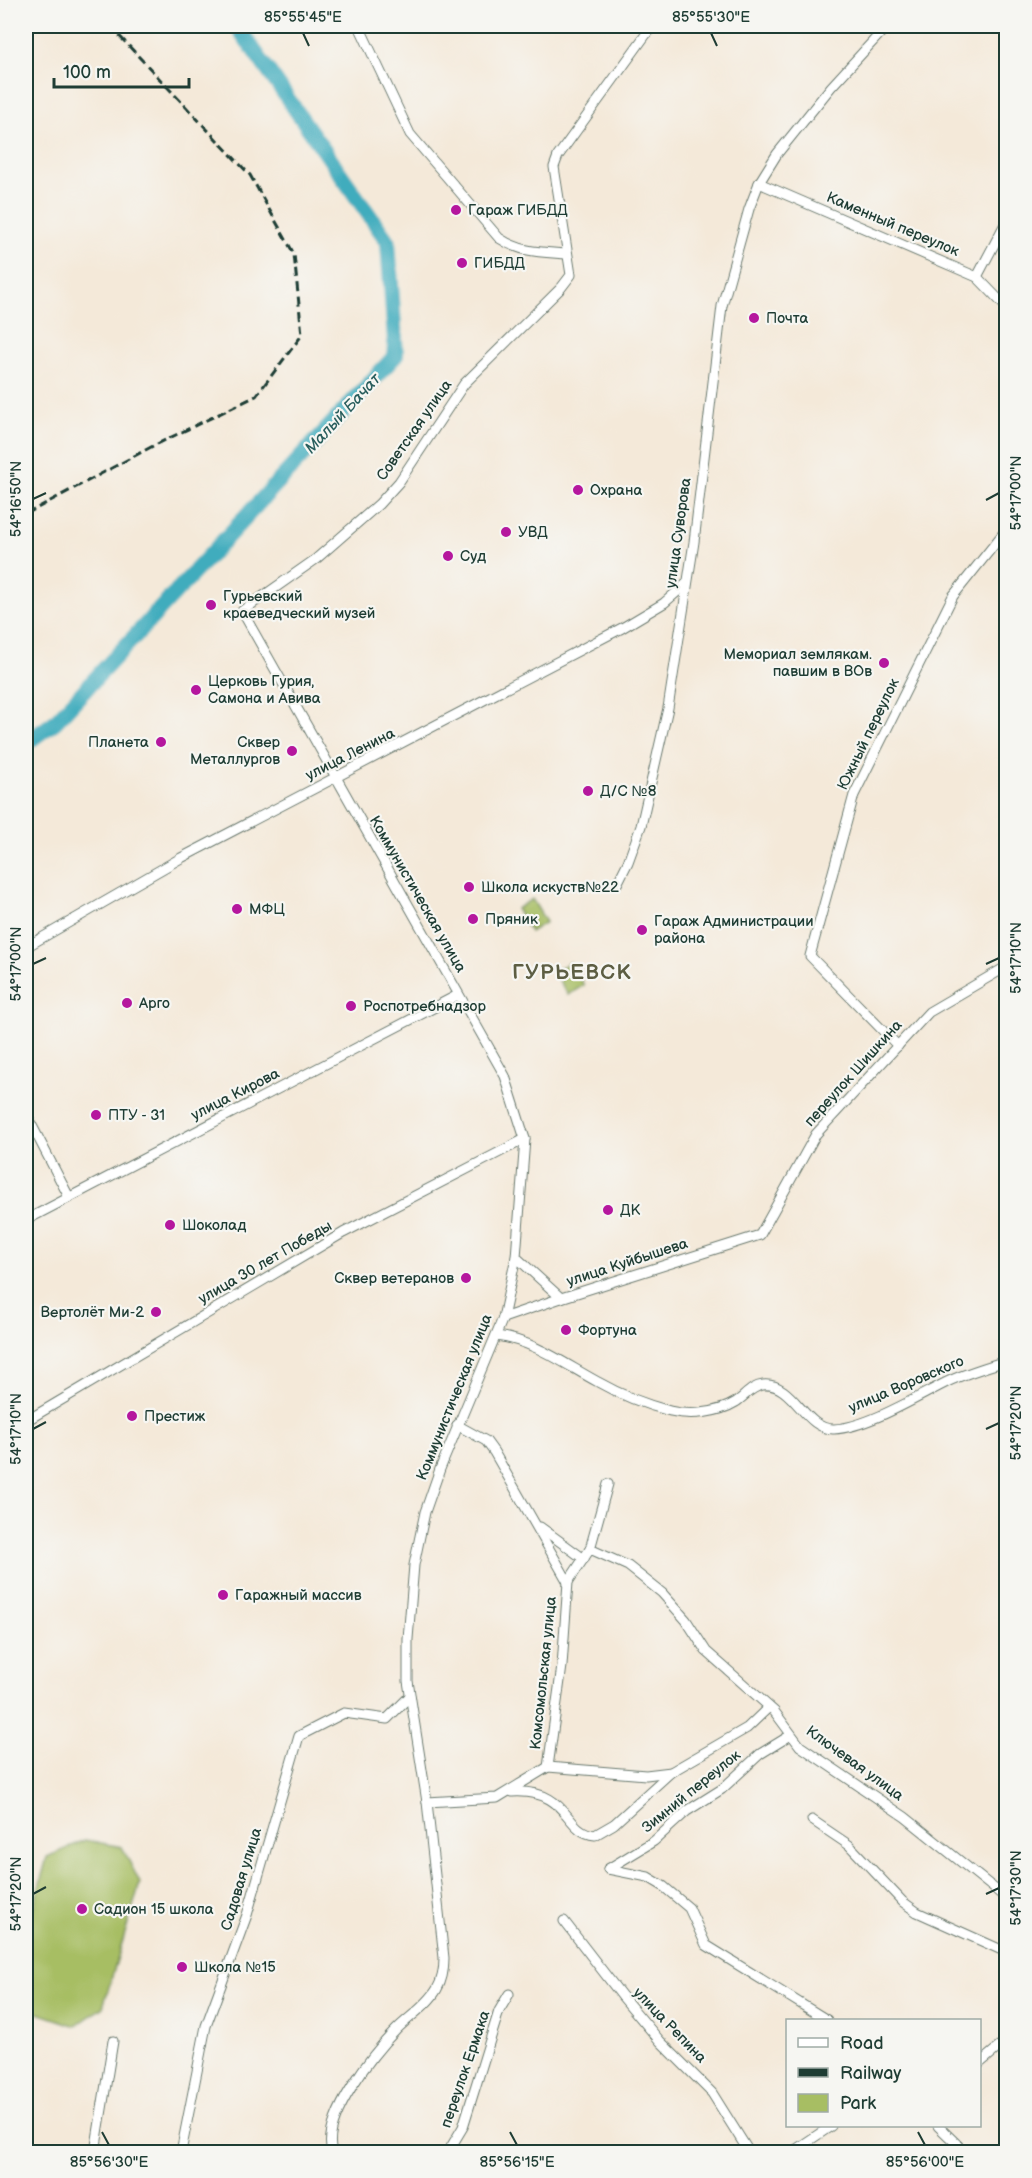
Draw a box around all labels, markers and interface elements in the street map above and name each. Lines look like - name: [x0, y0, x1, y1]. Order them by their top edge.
- text: 85°55'45"E: [264, 8, 342, 27]
- text: 85°55'30"E: [672, 8, 750, 27]
- scale bar: [54, 51, 189, 89]
- text: 100 m: [63, 62, 111, 83]
- street label: Каменный переулок: [824, 188, 962, 261]
- place label: Гараж ГИБДД: [468, 201, 568, 220]
- marker: Гараж ГИБДД: [449, 203, 463, 217]
- place label: ГИБДД: [474, 254, 525, 273]
- marker: ГИБДД: [455, 256, 469, 270]
- place label: Почта: [766, 309, 808, 328]
- marker: Почта: [747, 311, 761, 325]
- water label: Малый Бачат: [301, 369, 386, 458]
- street label: Советская улица: [373, 376, 456, 484]
- text: 54°17'00"N: [1007, 455, 1026, 531]
- text: 54°16'50"N: [7, 461, 26, 537]
- street label: улица Суворова: [661, 477, 696, 590]
- place label: Охрана: [590, 481, 642, 500]
- marker: Охрана: [571, 483, 585, 497]
- place label: УВД: [518, 523, 548, 542]
- marker: УВД: [499, 525, 513, 539]
- place label: Суд: [460, 547, 486, 566]
- marker: Суд: [441, 549, 455, 563]
- place label: Гурьевский краеведческий музей: [223, 587, 375, 623]
- marker: Гурьевский краеведческий музей: [204, 598, 218, 612]
- place label: Мемориал землякам. павшим в ВОв: [723, 645, 872, 681]
- marker: Мемориал землякам. павшим в ВОв: [877, 656, 891, 670]
- place label: Церковь Гурия, Самона и Авива: [208, 672, 321, 708]
- street label: Южный переулок: [833, 675, 904, 793]
- marker: Церковь Гурия, Самона и Авива: [189, 683, 203, 697]
- street label: улица Ленина: [302, 724, 398, 785]
- place label: Планета: [88, 733, 149, 752]
- place label: Сквер Металлургов: [190, 733, 281, 769]
- marker: Планета: [154, 735, 168, 749]
- marker: Сквер Металлургов: [285, 744, 299, 758]
- place label: Д/С №8: [600, 782, 657, 801]
- marker: Д/С №8: [581, 784, 595, 798]
- street label: Коммунистическая улица: [365, 813, 470, 976]
- place label: Школа искуств№22: [481, 878, 619, 897]
- marker: Школа искуств№22: [462, 880, 476, 894]
- place label: МФЦ: [249, 900, 285, 919]
- marker: МФЦ: [230, 902, 244, 916]
- place label: Пряник: [485, 910, 538, 929]
- marker: Пряник: [466, 912, 480, 926]
- place label: Гараж Администрации района: [654, 912, 814, 948]
- text: 54°17'10"N: [1007, 922, 1026, 994]
- marker: Гараж Администрации района: [635, 923, 649, 937]
- text: 54°17'00"N: [7, 926, 26, 1002]
- district label: ГУРЬЕВСК: [512, 960, 632, 985]
- place label: Арго: [138, 994, 170, 1013]
- marker: Арго: [120, 996, 134, 1010]
- place label: Роспотребнадзор: [363, 997, 486, 1016]
- marker: Роспотребнадзор: [344, 999, 358, 1013]
- street label: переулок Шишкина: [800, 1016, 906, 1131]
- street label: улица Кирова: [188, 1064, 283, 1125]
- place label: ПТУ - 31: [108, 1106, 165, 1125]
- marker: ПТУ - 31: [89, 1108, 103, 1122]
- place label: ДК: [620, 1201, 641, 1220]
- marker: ДК: [601, 1203, 615, 1217]
- place label: Шоколад: [182, 1216, 246, 1235]
- street label: улица 30 лет Победы: [195, 1216, 335, 1308]
- marker: Шоколад: [163, 1218, 177, 1232]
- street label: улица Куйбышева: [564, 1234, 690, 1291]
- place label: Сквер ветеранов: [334, 1269, 454, 1288]
- marker: Сквер ветеранов: [459, 1271, 473, 1285]
- place label: Вертолёт Ми-2: [41, 1303, 144, 1322]
- marker: Вертолёт Ми-2: [149, 1305, 163, 1319]
- street label: Коммунистическая улица: [412, 1311, 497, 1483]
- place label: Фортуна: [578, 1321, 637, 1340]
- marker: Фортуна: [559, 1323, 573, 1337]
- street label: улица Воровского: [846, 1352, 967, 1417]
- text: 54°17'20"N: [1007, 1385, 1026, 1461]
- text: 54°17'10"N: [7, 1393, 26, 1465]
- place label: Престиж: [144, 1407, 206, 1426]
- marker: Престиж: [125, 1409, 139, 1423]
- place label: Гаражный массив: [235, 1586, 362, 1605]
- marker: Гаражный массив: [216, 1588, 230, 1602]
- street label: Комсомольская улица: [526, 1595, 561, 1751]
- street label: Ключевая улица: [802, 1722, 907, 1805]
- street label: Зимний переулок: [638, 1746, 745, 1837]
- street label: Садовая улица: [217, 1825, 266, 1933]
- text: 54°17'30"N: [1007, 1850, 1026, 1926]
- text: 54°17'20"N: [7, 1856, 26, 1932]
- place label: Садион 15 школа: [94, 1900, 214, 1919]
- marker: Садион 15 школа: [75, 1902, 89, 1916]
- place label: Школа №15: [194, 1958, 276, 1977]
- marker: Школа №15: [175, 1960, 189, 1974]
- street label: улица Репина: [629, 1984, 711, 2067]
- street label: переулок Ермака: [437, 2008, 494, 2130]
- legend: [786, 2019, 981, 2127]
- text: Road: [840, 2033, 884, 2054]
- text: Railway: [840, 2063, 902, 2084]
- text: Park: [840, 2093, 876, 2114]
- text: 85°56'30"E: [70, 2153, 148, 2172]
- text: 85°56'15"E: [479, 2153, 555, 2172]
- text: 85°56'00"E: [886, 2153, 964, 2172]

